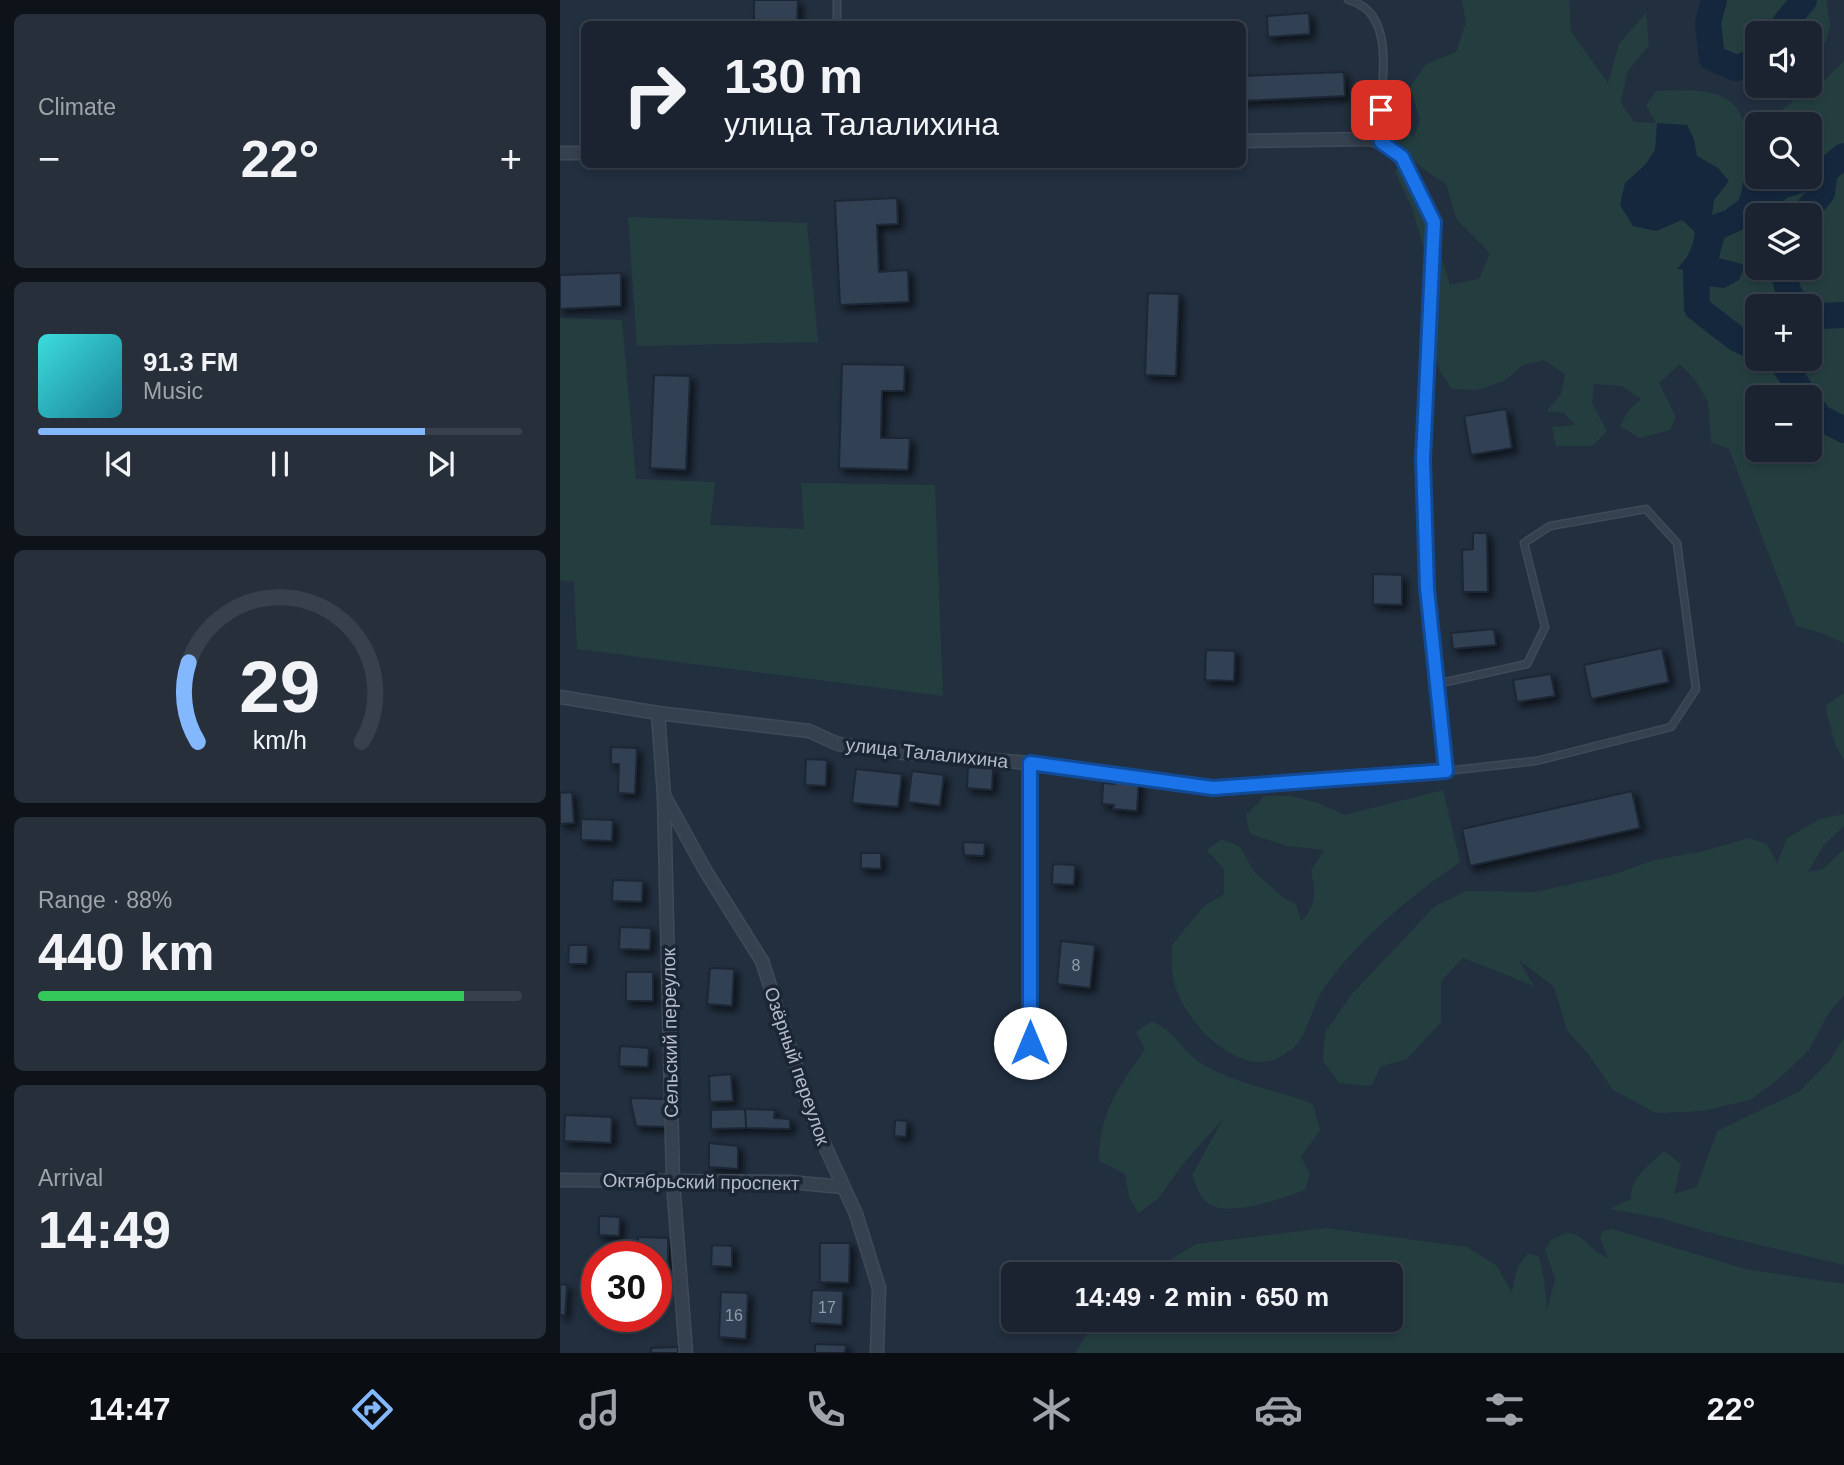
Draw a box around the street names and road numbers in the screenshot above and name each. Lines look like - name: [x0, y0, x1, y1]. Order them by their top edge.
- street label: улица Талалихина: [845, 734, 1010, 772]
- street label: Сельский переулок: [658, 947, 682, 1118]
- street label: Озёрный переулок: [760, 984, 834, 1148]
- street label: Октябрьский проспект: [602, 1170, 800, 1194]

